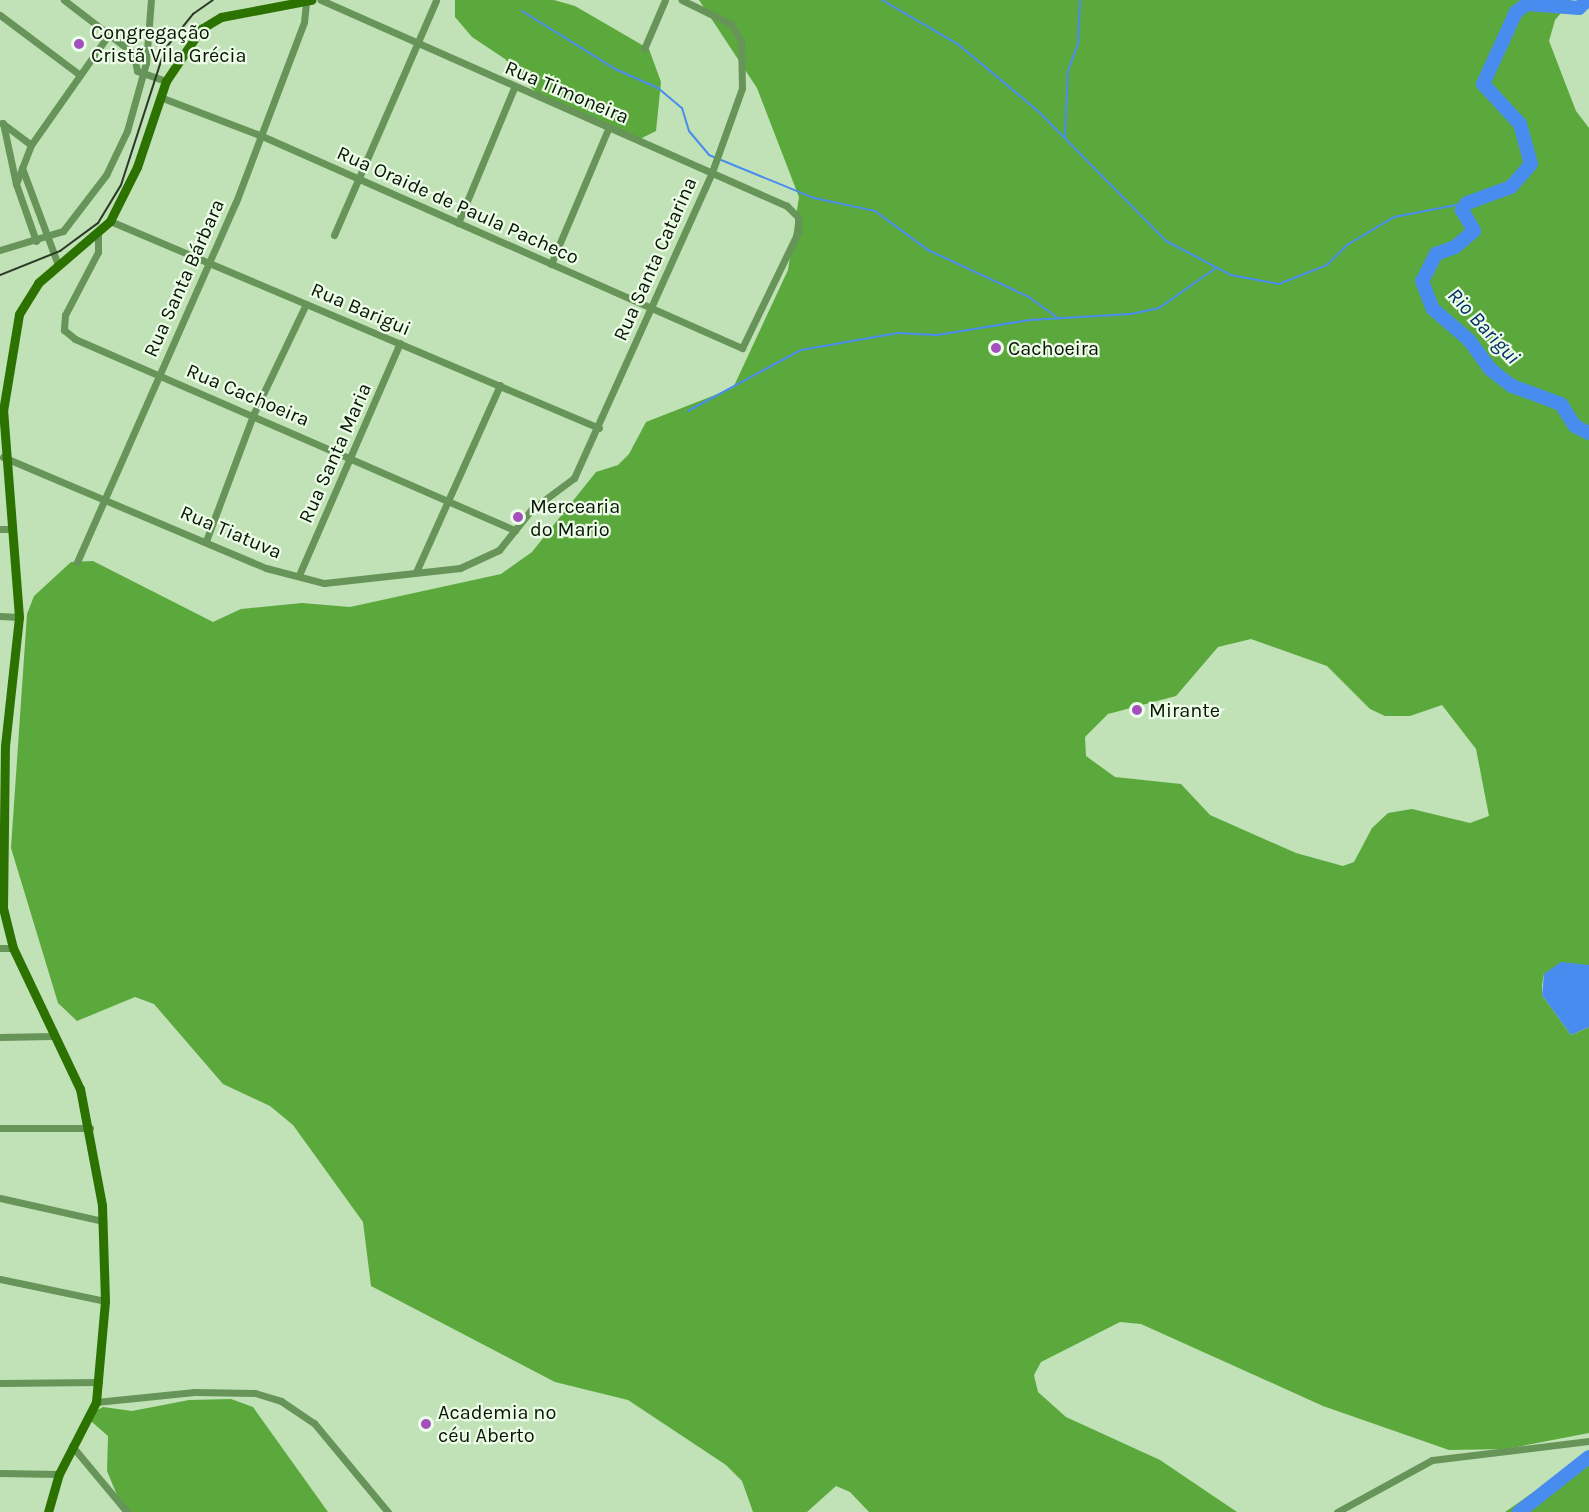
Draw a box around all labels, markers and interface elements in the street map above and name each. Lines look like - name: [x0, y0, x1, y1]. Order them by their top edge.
- place label: Congregação Cristã Vila Grécia: [91, 20, 246, 67]
- marker: Congregação Cristã Vila Grécia: [72, 37, 86, 51]
- street label: Rua Timoneira: [501, 55, 633, 129]
- street label: Rua Oraide de Paula Pacheco: [333, 141, 583, 269]
- street label: Rua Santa Catarina: [608, 173, 702, 345]
- street label: Rua Santa Bárbara: [138, 195, 230, 361]
- street label: Rua Barigui: [307, 277, 415, 341]
- water label: Rio Barigui: [1442, 283, 1526, 369]
- place label: Cachoeira: [1008, 336, 1099, 360]
- marker: Cachoeira: [989, 341, 1003, 355]
- street label: Rua Cachoeira: [183, 358, 313, 432]
- street label: Rua Santa Maria: [293, 379, 377, 527]
- place label: Mercearia do Mario: [530, 494, 620, 541]
- street label: Rua Tiatuva: [177, 500, 285, 564]
- marker: Mercearia do Mario: [511, 510, 525, 524]
- place label: Mirante: [1149, 698, 1220, 722]
- marker: Mirante: [1130, 703, 1144, 717]
- place label: Academia no céu Aberto: [438, 1400, 556, 1447]
- marker: Academia no céu Aberto: [419, 1417, 433, 1431]

